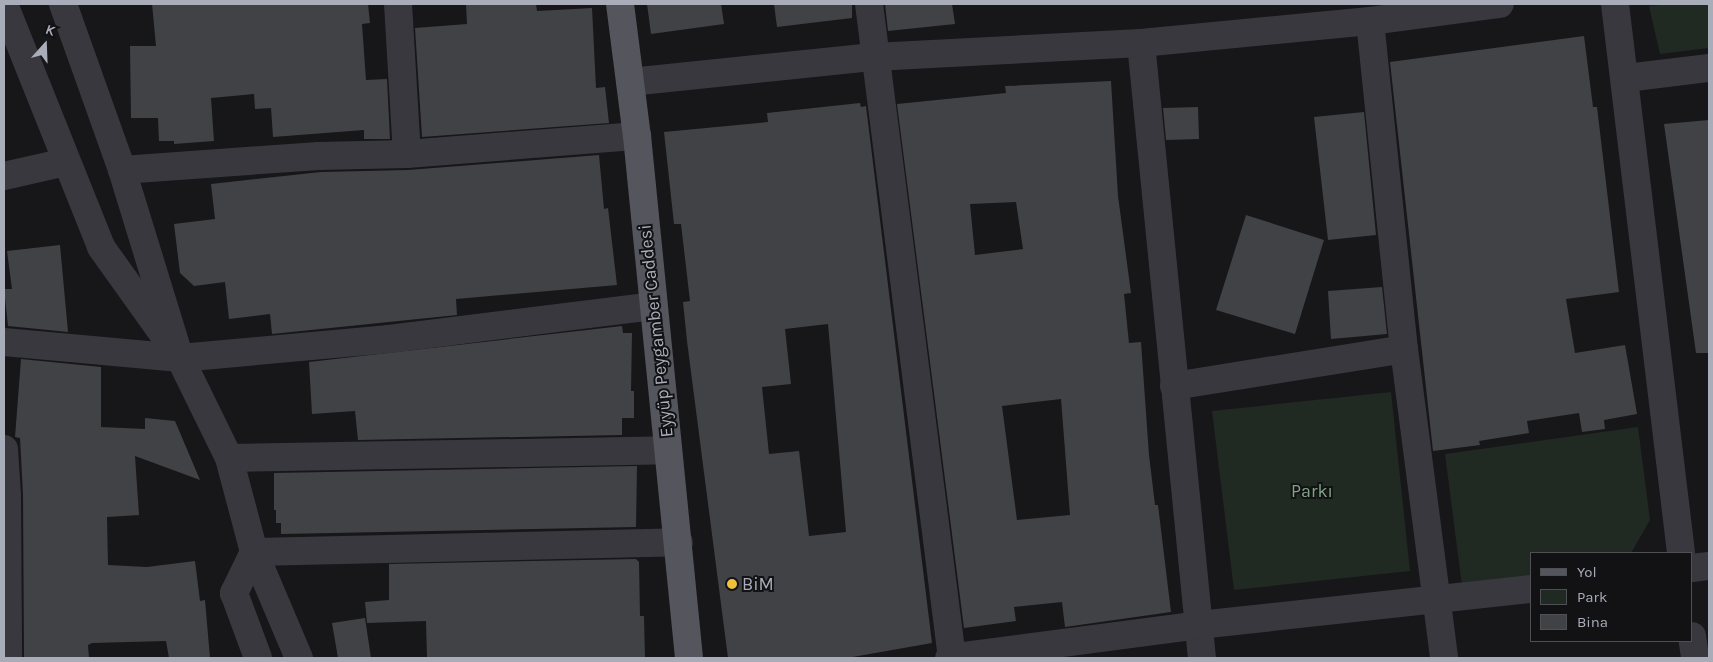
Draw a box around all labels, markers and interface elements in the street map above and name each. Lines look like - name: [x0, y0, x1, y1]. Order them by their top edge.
- north arrow: [20, 20, 70, 70]
- text: K: [43, 21, 58, 40]
- street label: Eyyüp Peygamber Caddesi: [634, 223, 678, 439]
- park label: Parkı: [1291, 480, 1333, 502]
- legend: [1530, 552, 1693, 642]
- text: Yol: [1577, 563, 1597, 581]
- place label: BiM: [742, 573, 774, 595]
- marker: BiM: [726, 578, 738, 590]
- text: Park: [1577, 588, 1607, 606]
- text: Bina: [1577, 613, 1608, 631]

